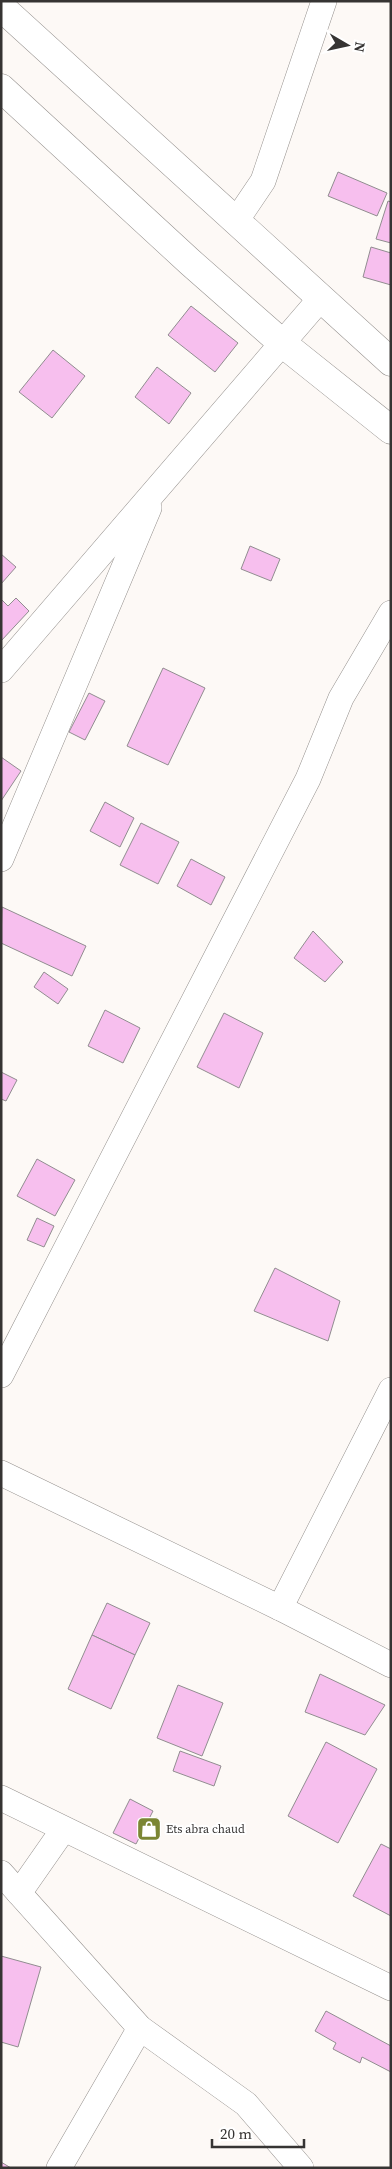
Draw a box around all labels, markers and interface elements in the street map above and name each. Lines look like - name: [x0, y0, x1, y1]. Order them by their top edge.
- north arrow: [322, 20, 372, 70]
- text: N: [349, 40, 371, 54]
- shop icon: Ets abra chaud: [136, 1816, 162, 1842]
- place label: Ets abra chaud: [166, 1821, 245, 1837]
- scale bar: [212, 2116, 304, 2148]
- text: 20 m: [220, 2123, 252, 2144]

